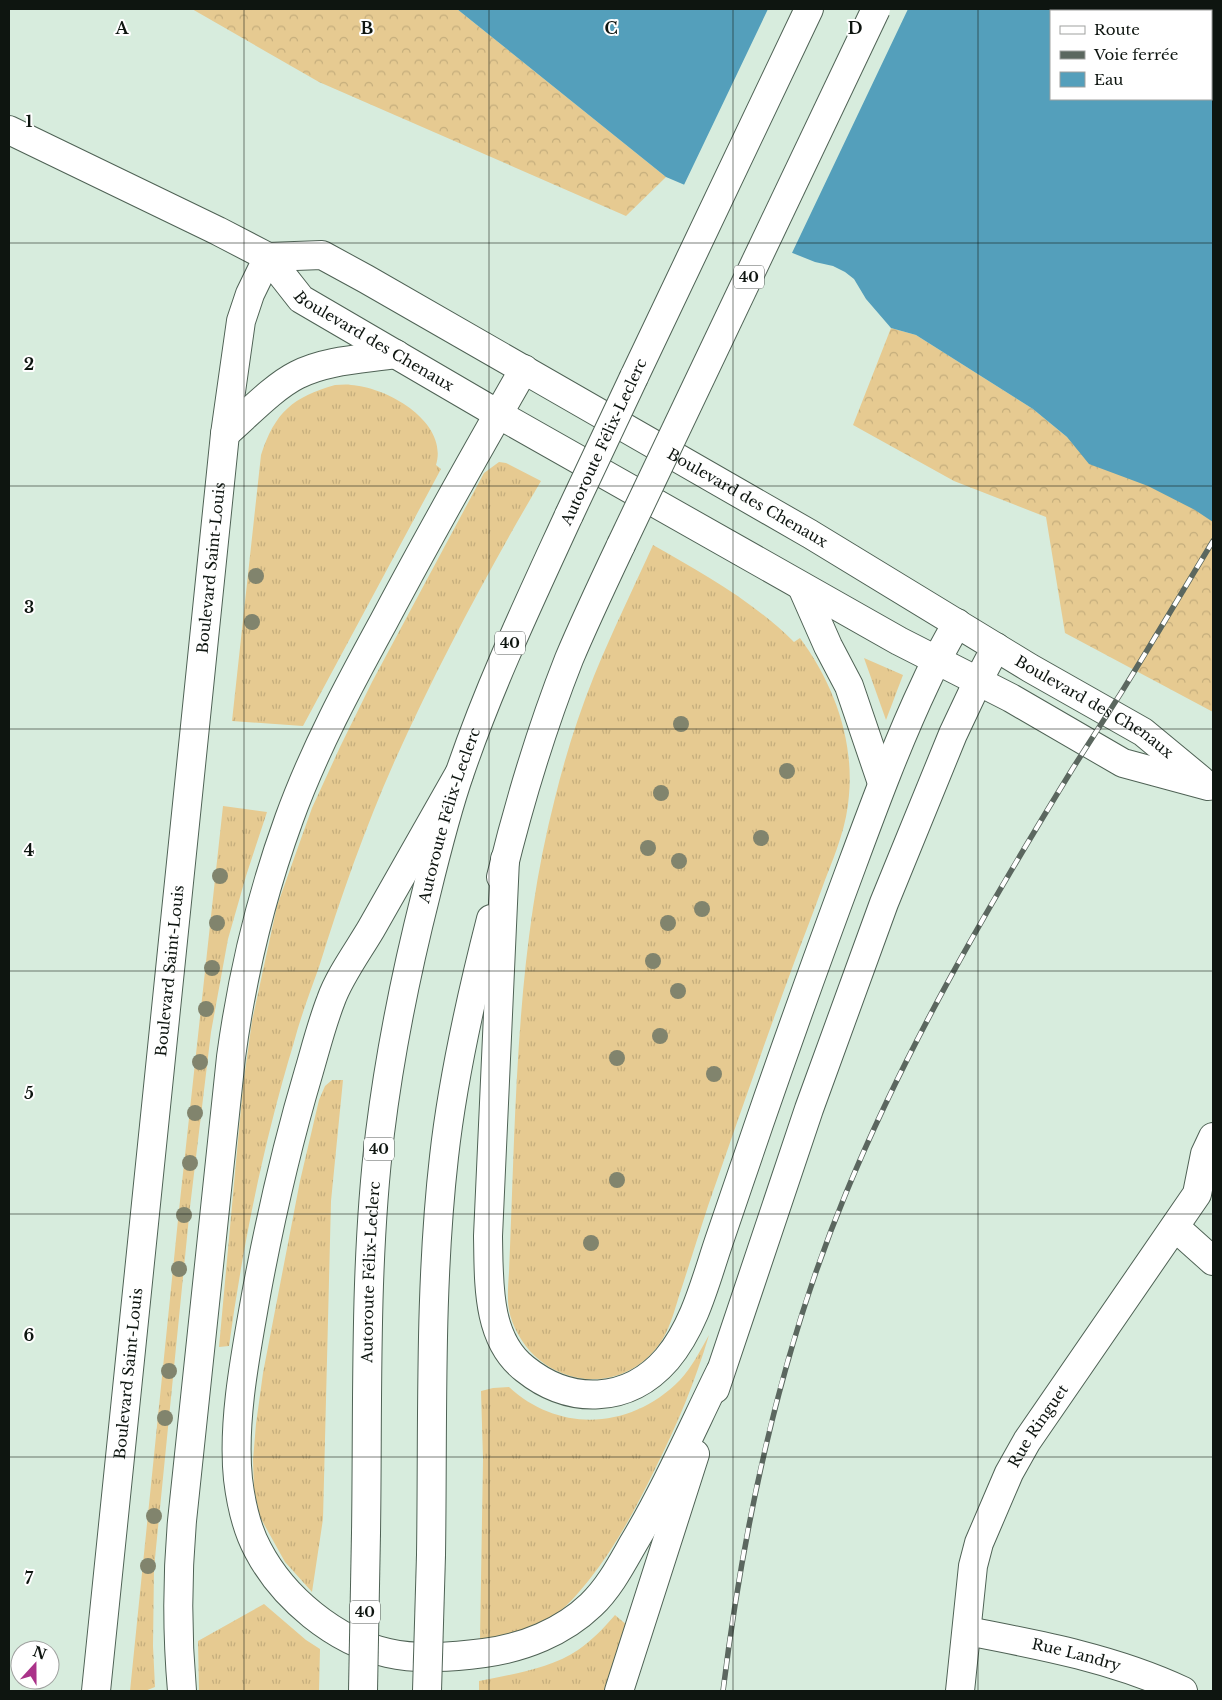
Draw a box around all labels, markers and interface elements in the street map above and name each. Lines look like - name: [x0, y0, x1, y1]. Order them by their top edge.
- legend: [1050, 10, 1212, 100]
- text: A: [115, 18, 130, 38]
- text: B: [361, 18, 374, 38]
- text: C: [604, 18, 618, 38]
- text: D: [848, 18, 862, 38]
- text: Route: [1094, 20, 1140, 39]
- text: Voie ferrée: [1093, 45, 1178, 64]
- text: Eau: [1094, 70, 1123, 89]
- text: 1: [26, 111, 33, 131]
- road number: 40: [734, 266, 764, 288]
- street label: Boulevard des Chenaux: [290, 287, 457, 395]
- text: 2: [24, 354, 34, 374]
- street label: Autoroute Félix-Leclerc: [556, 355, 651, 529]
- street label: Boulevard des Chenaux: [664, 444, 831, 552]
- street label: Boulevard Saint-Louis: [193, 481, 229, 654]
- text: 3: [24, 597, 34, 617]
- road number: 40: [495, 632, 525, 654]
- street label: Boulevard des Chenaux: [1012, 651, 1177, 762]
- street label: Autoroute Félix-Leclerc: [414, 725, 484, 906]
- text: 4: [24, 840, 34, 860]
- street label: Boulevard Saint-Louis: [151, 884, 188, 1057]
- text: 5: [24, 1083, 34, 1103]
- road number: 40: [364, 1138, 394, 1160]
- street label: Autoroute Félix-Leclerc: [357, 1180, 384, 1364]
- street label: Boulevard Saint-Louis: [110, 1287, 146, 1460]
- text: 6: [24, 1325, 35, 1345]
- street label: Rue Ringuet: [1004, 1380, 1072, 1471]
- text: 7: [25, 1568, 34, 1588]
- road number: 40: [350, 1600, 380, 1624]
- street label: Rue Landry: [1030, 1634, 1124, 1675]
- north arrow: [10, 1640, 60, 1690]
- text: N: [30, 1642, 49, 1664]

